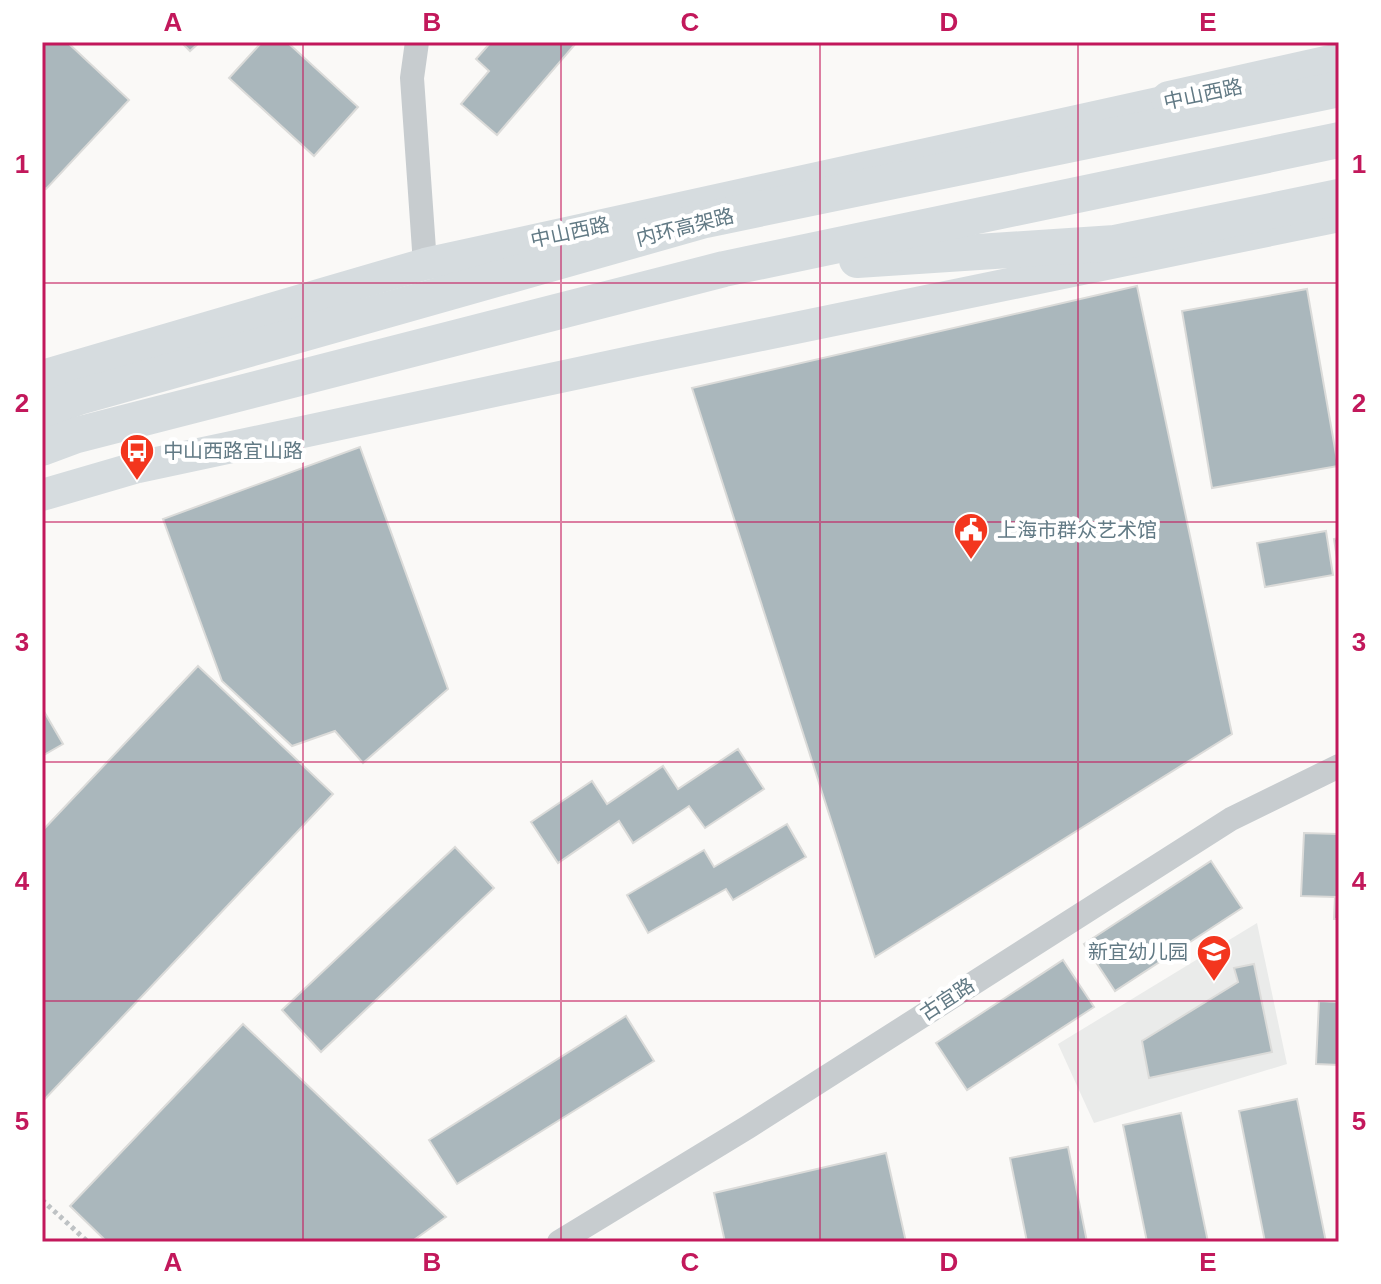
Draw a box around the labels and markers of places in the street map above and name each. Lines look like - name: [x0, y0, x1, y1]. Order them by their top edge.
- bus stop icon: 中山西路宜山路: [118, 432, 156, 482]
- place label: 中山西路宜山路: [163, 440, 303, 462]
- public building icon: 上海市群众艺术馆: [952, 511, 990, 561]
- place label: 上海市群众艺术馆: [997, 519, 1157, 541]
- school or university icon: 新宜幼儿园: [1195, 933, 1233, 983]
- place label: 新宜幼儿园: [1088, 941, 1188, 963]

